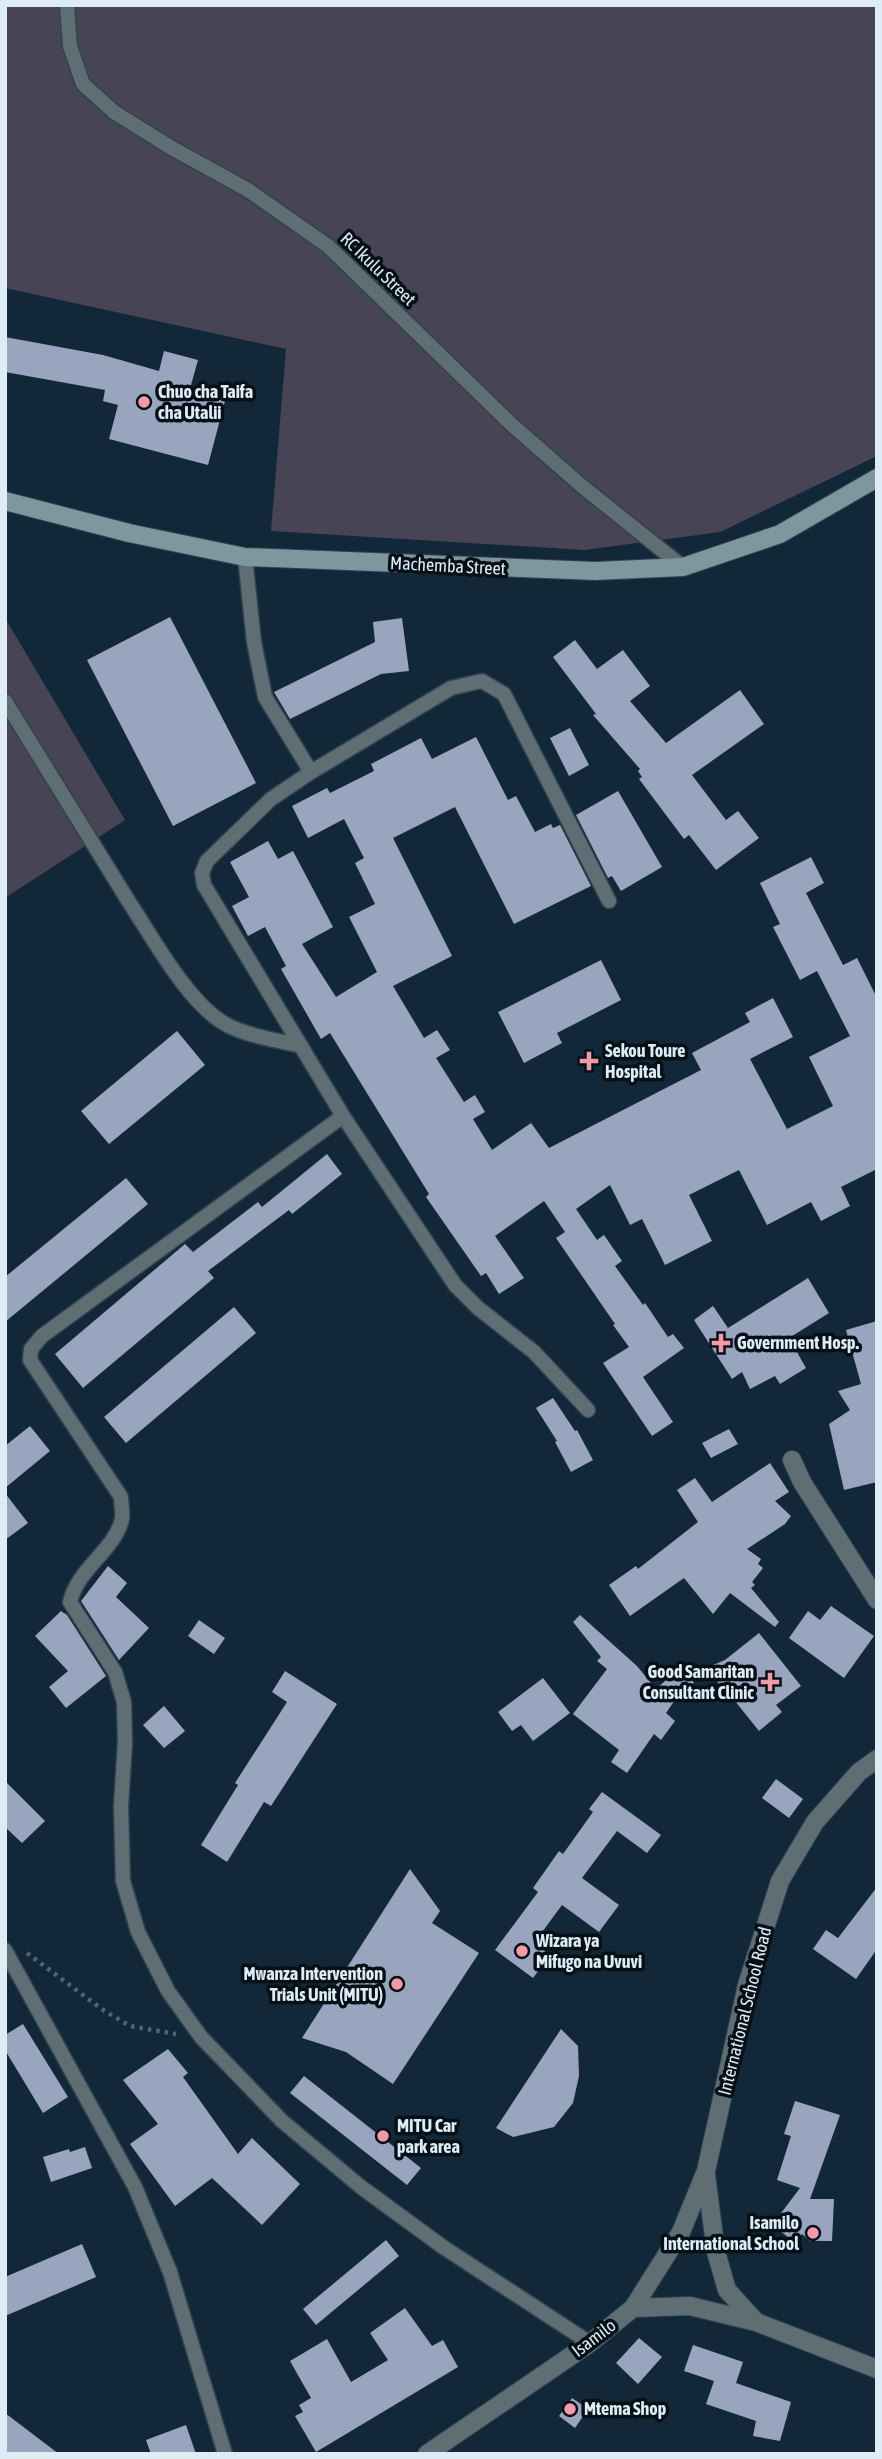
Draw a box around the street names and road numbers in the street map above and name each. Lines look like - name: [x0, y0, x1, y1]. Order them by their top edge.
- street label: RC Ikulu Street: [337, 228, 420, 310]
- street label: Machemba Street: [390, 552, 506, 579]
- street label: International School Road: [713, 1925, 776, 2097]
- street label: Isamilo: [568, 2314, 620, 2361]

